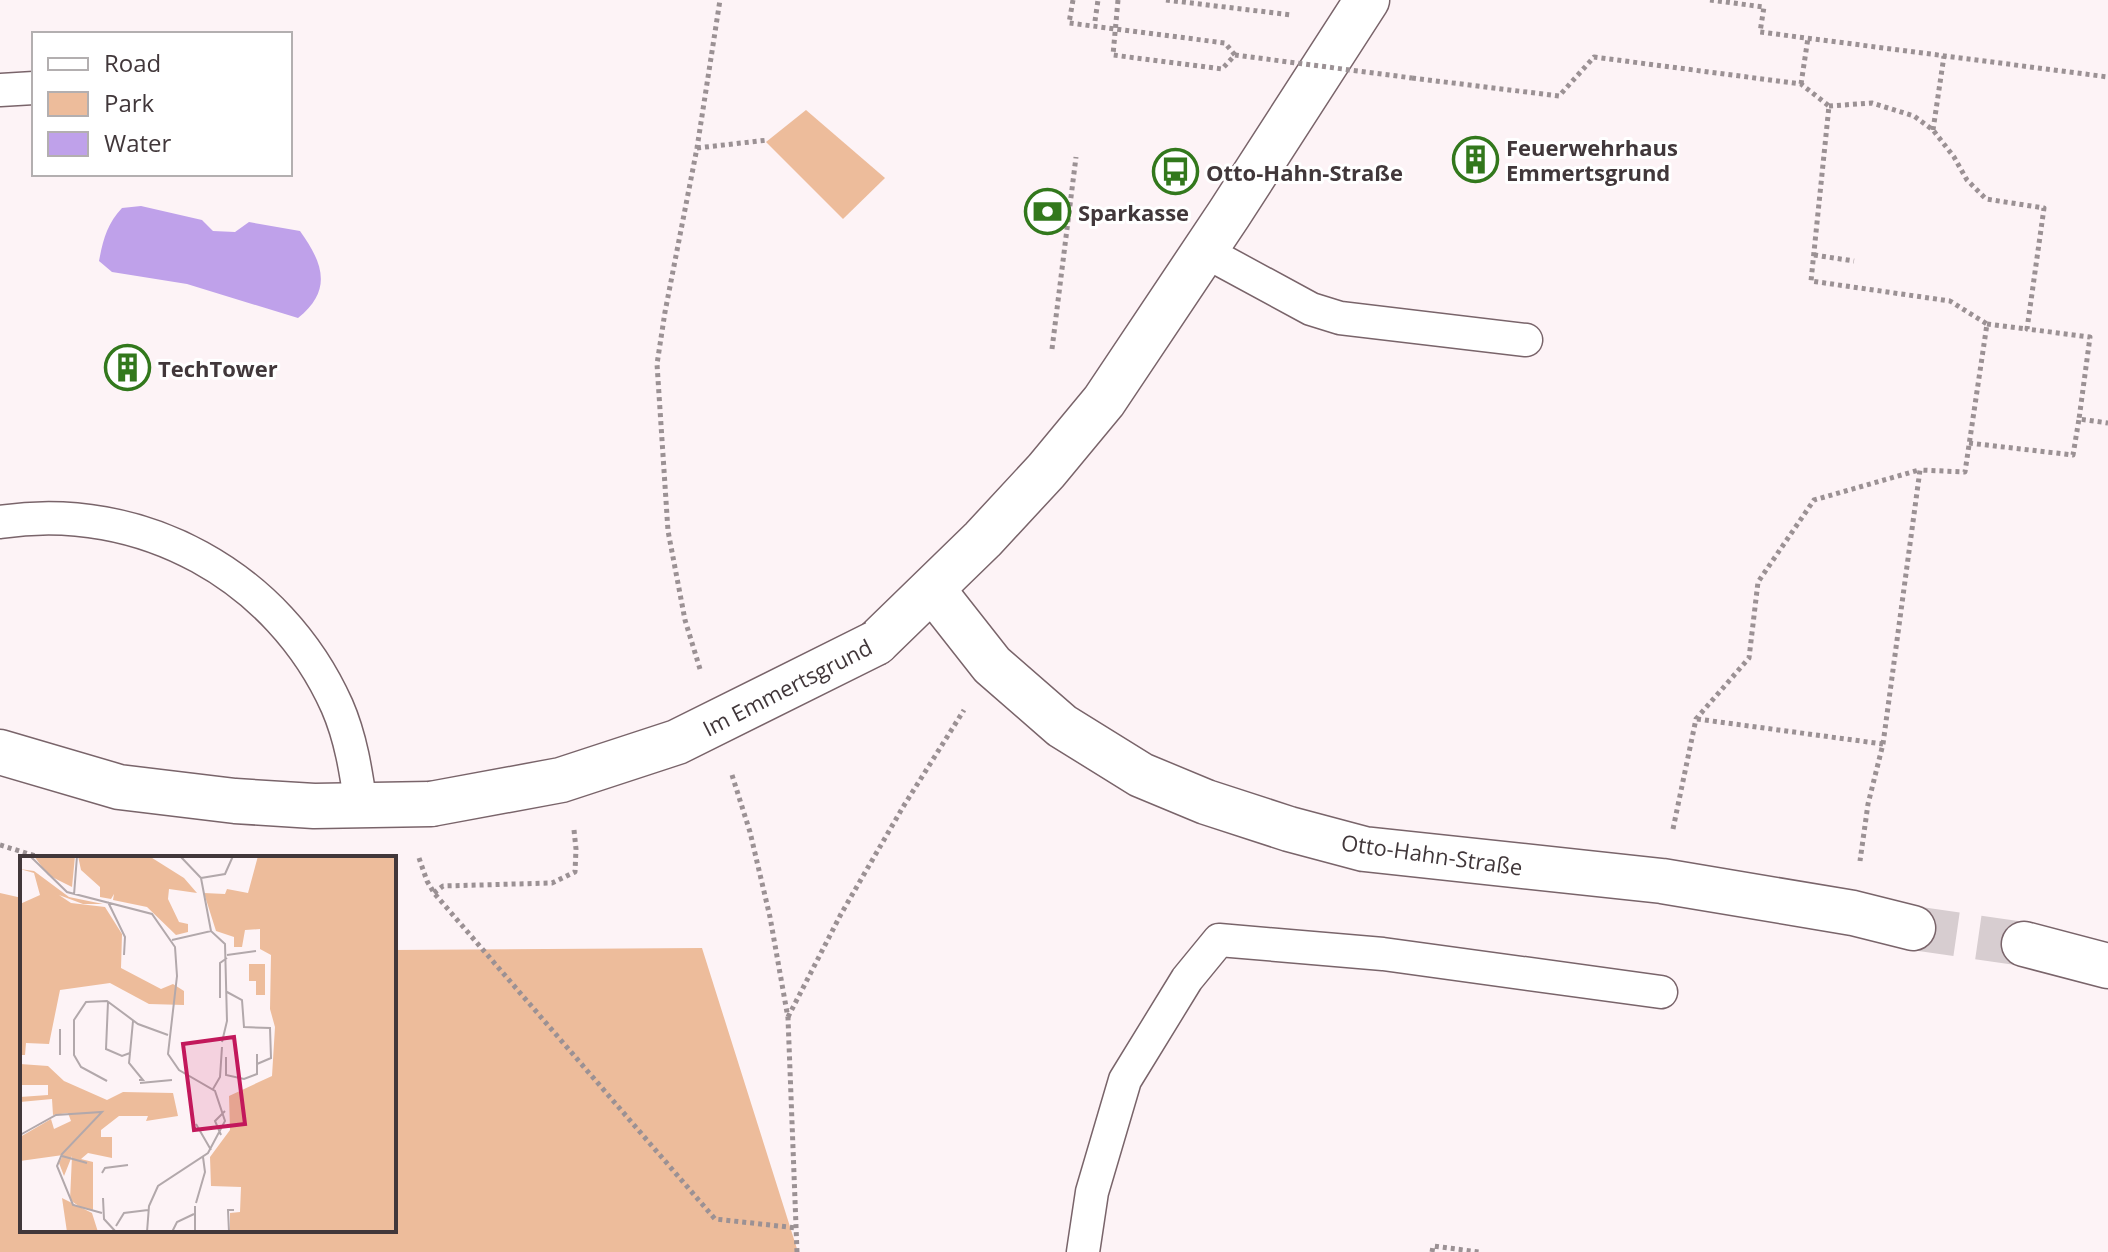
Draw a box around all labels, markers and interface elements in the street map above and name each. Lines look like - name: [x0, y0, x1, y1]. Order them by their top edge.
- legend: [32, 32, 292, 176]
- text: Road: [104, 46, 161, 79]
- text: Park: [104, 86, 155, 119]
- text: Water: [104, 126, 172, 159]
- place label: Feuerwehrhaus Emmertsgrund: [1506, 132, 1678, 187]
- building icon: Feuerwehrhaus Emmertsgrund: [1451, 136, 1499, 184]
- bus stop icon: Otto-Hahn-Straße: [1151, 148, 1199, 196]
- place label: Otto-Hahn-Straße: [1206, 157, 1403, 187]
- bank icon: Sparkasse: [1023, 188, 1071, 236]
- place label: Sparkasse: [1078, 197, 1189, 227]
- building icon: TechTower: [103, 344, 151, 392]
- place label: TechTower: [158, 353, 278, 383]
- street label: Im Emmertsgrund: [697, 631, 877, 743]
- street label: Otto-Hahn-Straße: [1339, 826, 1525, 882]
- inset map: [20, 856, 396, 1232]

